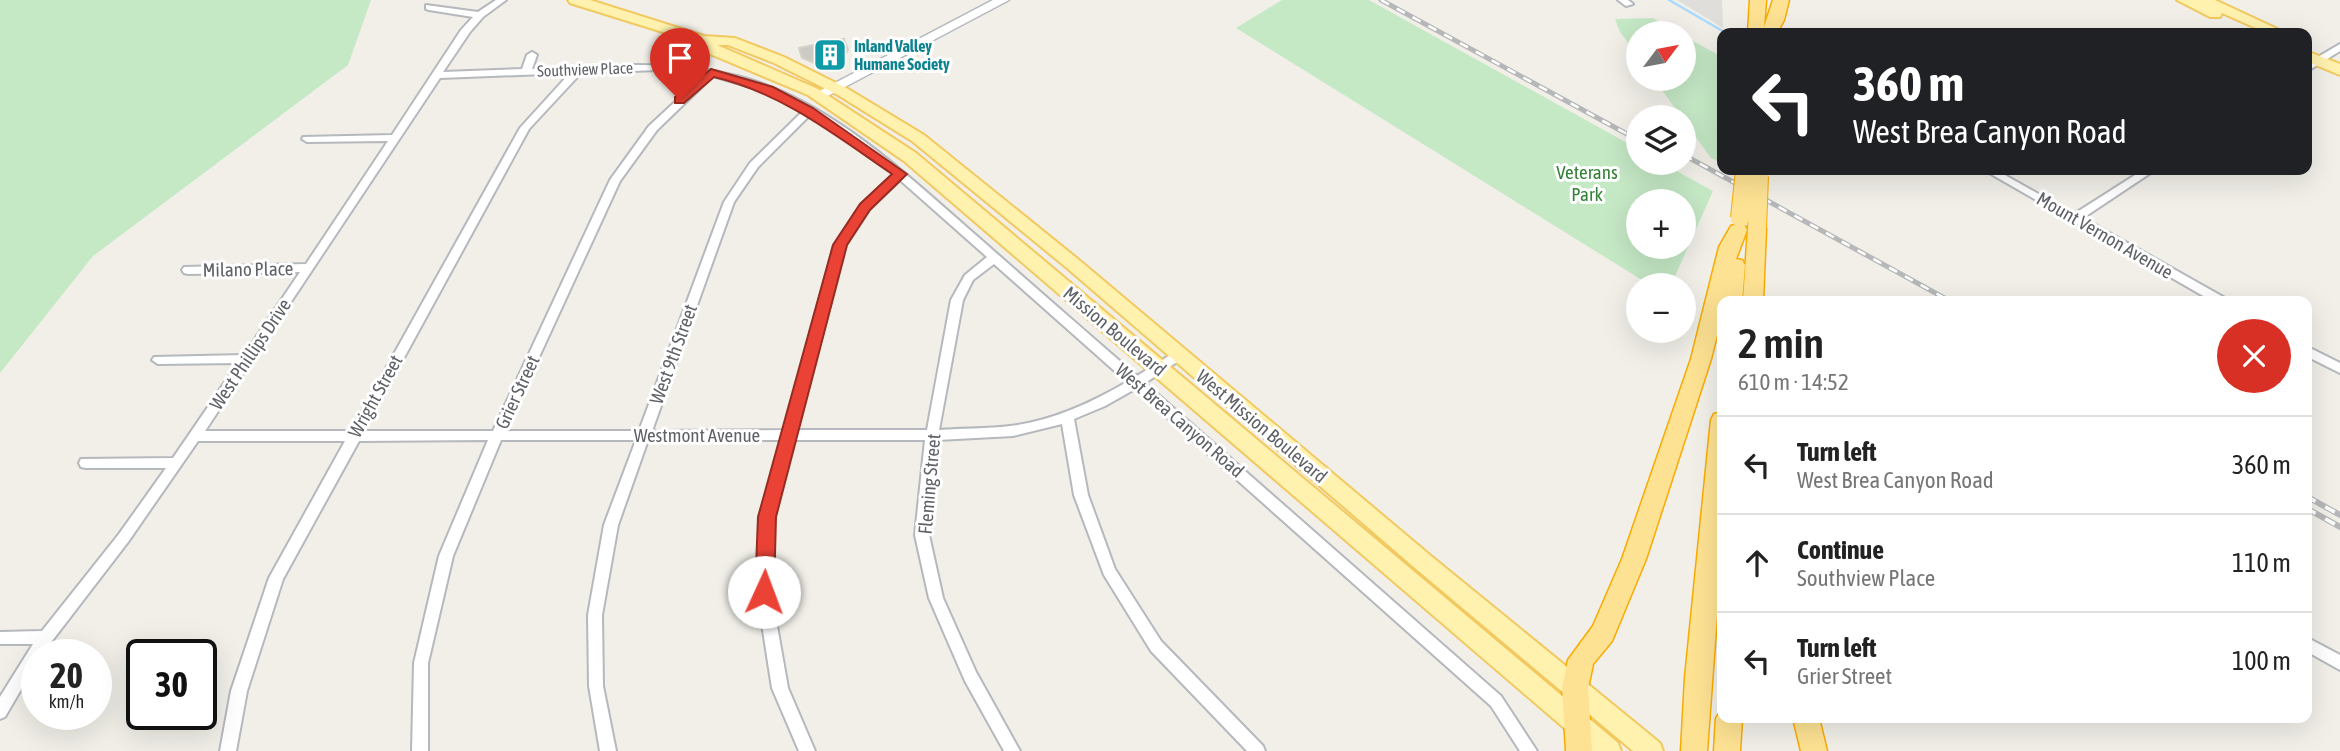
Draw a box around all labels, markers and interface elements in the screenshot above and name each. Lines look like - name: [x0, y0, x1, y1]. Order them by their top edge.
- north arrow: [1626, 21, 1696, 91]
- map controls: [1626, 21, 1696, 343]
- pin: [650, 28, 710, 100]
- building icon: Inland Valley Humane Society: [811, 36, 849, 74]
- place label: Inland Valley Humane Society: [854, 37, 950, 73]
- icon: arrive: [661, 39, 699, 77]
- text: 360 m: [1853, 55, 1964, 111]
- icon: left: [1738, 56, 1829, 147]
- street label: Southview Place: [537, 58, 633, 80]
- button: layers: [1626, 105, 1696, 175]
- text: West Brea Canyon Road: [1853, 113, 2127, 150]
- park label: Veterans Park: [1556, 161, 1618, 205]
- street label: Mount Vernon Avenue: [2033, 187, 2177, 283]
- button: +: [1626, 189, 1696, 259]
- street label: Milano Place: [203, 257, 293, 281]
- button: −: [1626, 273, 1696, 343]
- street label: Mission Boulevard: [1059, 282, 1171, 380]
- street label: West Phillips Drive: [205, 294, 295, 414]
- street label: West 9th Street: [645, 301, 701, 407]
- text: 2 min: [1738, 319, 1824, 367]
- button: close: [2217, 319, 2291, 393]
- street label: Wright Street: [343, 351, 407, 441]
- street label: Grier Street: [490, 352, 544, 432]
- street label: West Brea Canyon Road: [1111, 358, 1249, 482]
- street label: West Mission Boulevard: [1192, 365, 1332, 487]
- text: 610 m · 14:52: [1738, 369, 1849, 395]
- street label: Westmont Avenue: [634, 424, 760, 446]
- street label: Fleming Street: [914, 433, 944, 535]
- text: Turn left: [1797, 437, 1877, 467]
- icon: left: [1738, 446, 1776, 484]
- text: 360 m: [2232, 450, 2291, 480]
- text: West Brea Canyon Road: [1797, 467, 1994, 493]
- text: Continue: [1797, 535, 1884, 565]
- icon: ahead: [1738, 544, 1776, 582]
- text: 110 m: [2232, 548, 2291, 578]
- position arrow: [727, 555, 801, 629]
- text: Southview Place: [1797, 565, 1935, 591]
- text: Turn left: [1797, 633, 1877, 663]
- speed limit sign: 30: [126, 639, 217, 730]
- icon: left: [1738, 642, 1776, 680]
- text: 100 m: [2232, 646, 2291, 676]
- text: 20: [50, 655, 83, 695]
- text: Grier Street: [1797, 663, 1892, 689]
- text: km/h: [49, 691, 84, 712]

